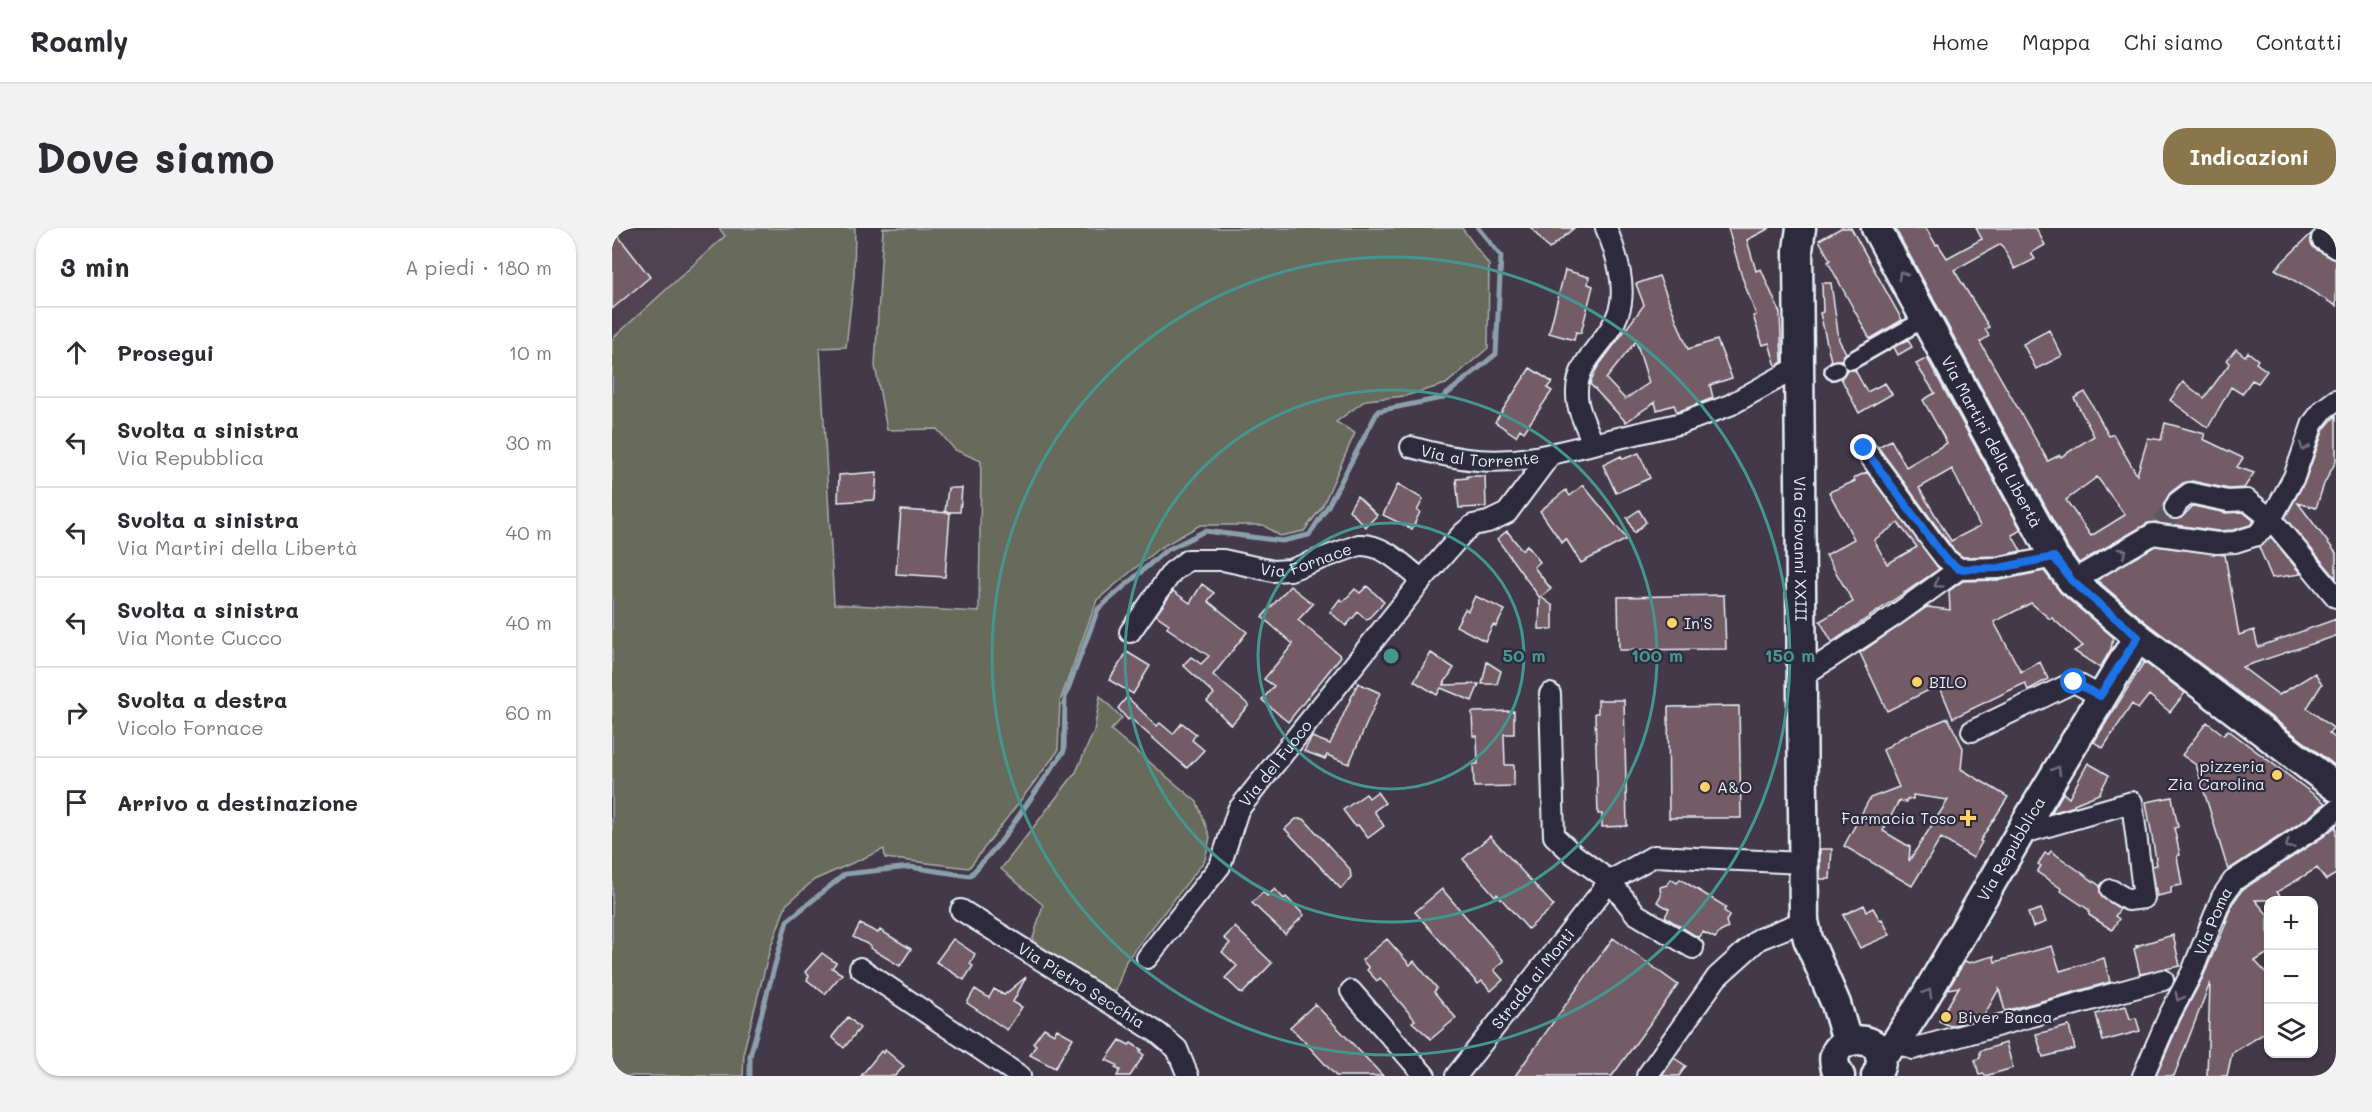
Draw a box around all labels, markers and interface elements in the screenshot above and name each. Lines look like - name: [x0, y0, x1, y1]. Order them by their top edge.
- text: Roamly: [30, 23, 129, 59]
- text: Home: [1932, 28, 1989, 55]
- text: Mappa: [2022, 28, 2091, 55]
- text: Chi siamo: [2124, 28, 2223, 55]
- text: Contatti: [2256, 28, 2342, 55]
- button: Indicazioni: [2163, 128, 2336, 185]
- text: Dove siamo: [36, 129, 275, 184]
- text: 3 min: [60, 250, 129, 284]
- text: A piedi · 180 m: [405, 254, 552, 280]
- one-way arrow: [1898, 271, 1909, 281]
- icon: ahead: [60, 336, 93, 369]
- text: Prosegui: [117, 338, 214, 367]
- text: 10 m: [508, 339, 552, 365]
- street label: Via Martiri della Libertà: [1937, 352, 2047, 531]
- text: Svolta a sinistra: [117, 415, 299, 444]
- icon: left: [60, 426, 93, 459]
- text: 30 m: [506, 429, 552, 455]
- route end: [1850, 434, 1876, 460]
- street label: Via al Torrente: [1418, 439, 1541, 471]
- one-way arrow: [2299, 441, 2312, 452]
- text: Via Repubblica: [117, 444, 264, 470]
- street label: Via Giovanni XXIII: [1790, 476, 1812, 621]
- text: Svolta a sinistra: [117, 505, 299, 534]
- icon: left: [60, 516, 93, 549]
- text: 40 m: [506, 519, 552, 545]
- text: Via Martiri della Libertà: [117, 534, 358, 560]
- street label: Via Fornace: [1258, 538, 1355, 581]
- one-way arrow: [2116, 547, 2127, 559]
- one-way arrow: [1934, 577, 1945, 588]
- text: Svolta a sinistra: [117, 595, 299, 624]
- icon: left: [60, 606, 93, 639]
- text: 40 m: [506, 609, 552, 635]
- place label: In'S: [1684, 612, 1712, 633]
- marker: In'S: [1665, 616, 1679, 630]
- text: Via Monte Cucco: [117, 624, 282, 650]
- text: 50 m: [1503, 643, 1545, 667]
- text: 100 m: [1631, 643, 1683, 667]
- text: 150 m: [1765, 643, 1815, 667]
- centre of rings: [1381, 646, 1401, 666]
- route start: [2060, 668, 2086, 694]
- place label: BILO: [1929, 671, 1967, 692]
- marker: BILO: [1910, 675, 1924, 689]
- text: Svolta a destra: [117, 685, 287, 714]
- icon: right: [60, 696, 93, 729]
- text: 60 m: [505, 699, 552, 725]
- text: Vicolo Fornace: [117, 714, 264, 740]
- street label: Via del Fuoco: [1234, 715, 1316, 811]
- place label: pizzeria Zia Carolina: [2168, 755, 2265, 794]
- one-way arrow: [2049, 766, 2061, 776]
- marker: pizzeria Zia Carolina: [2270, 768, 2284, 782]
- place label: A&O: [1717, 776, 1752, 797]
- marker: A&O: [1698, 780, 1712, 794]
- icon: arrive: [60, 786, 93, 819]
- text: Arrivo a destinazione: [117, 788, 358, 817]
- street label: Via Repubblica: [1972, 792, 2049, 905]
- place label: Farmacia Toso: [1841, 807, 1956, 828]
- marker: Farmacia Toso: [1961, 811, 1975, 825]
- one-way arrow: [2284, 838, 2295, 849]
- street label: Via Poma: [2189, 882, 2236, 958]
- map controls: [2264, 896, 2318, 1058]
- button: +: [2264, 896, 2318, 950]
- street label: Strada ai Monti: [1486, 924, 1579, 1033]
- street label: Via Pietro Secchia: [1014, 937, 1149, 1032]
- button: −: [2264, 950, 2318, 1004]
- one-way arrow: [1920, 989, 1932, 1000]
- one-way arrow: [2175, 991, 2186, 1001]
- button: layers: [2264, 1004, 2318, 1058]
- place label: Biver Banca: [1958, 1006, 2053, 1027]
- marker: Biver Banca: [1939, 1010, 1953, 1024]

